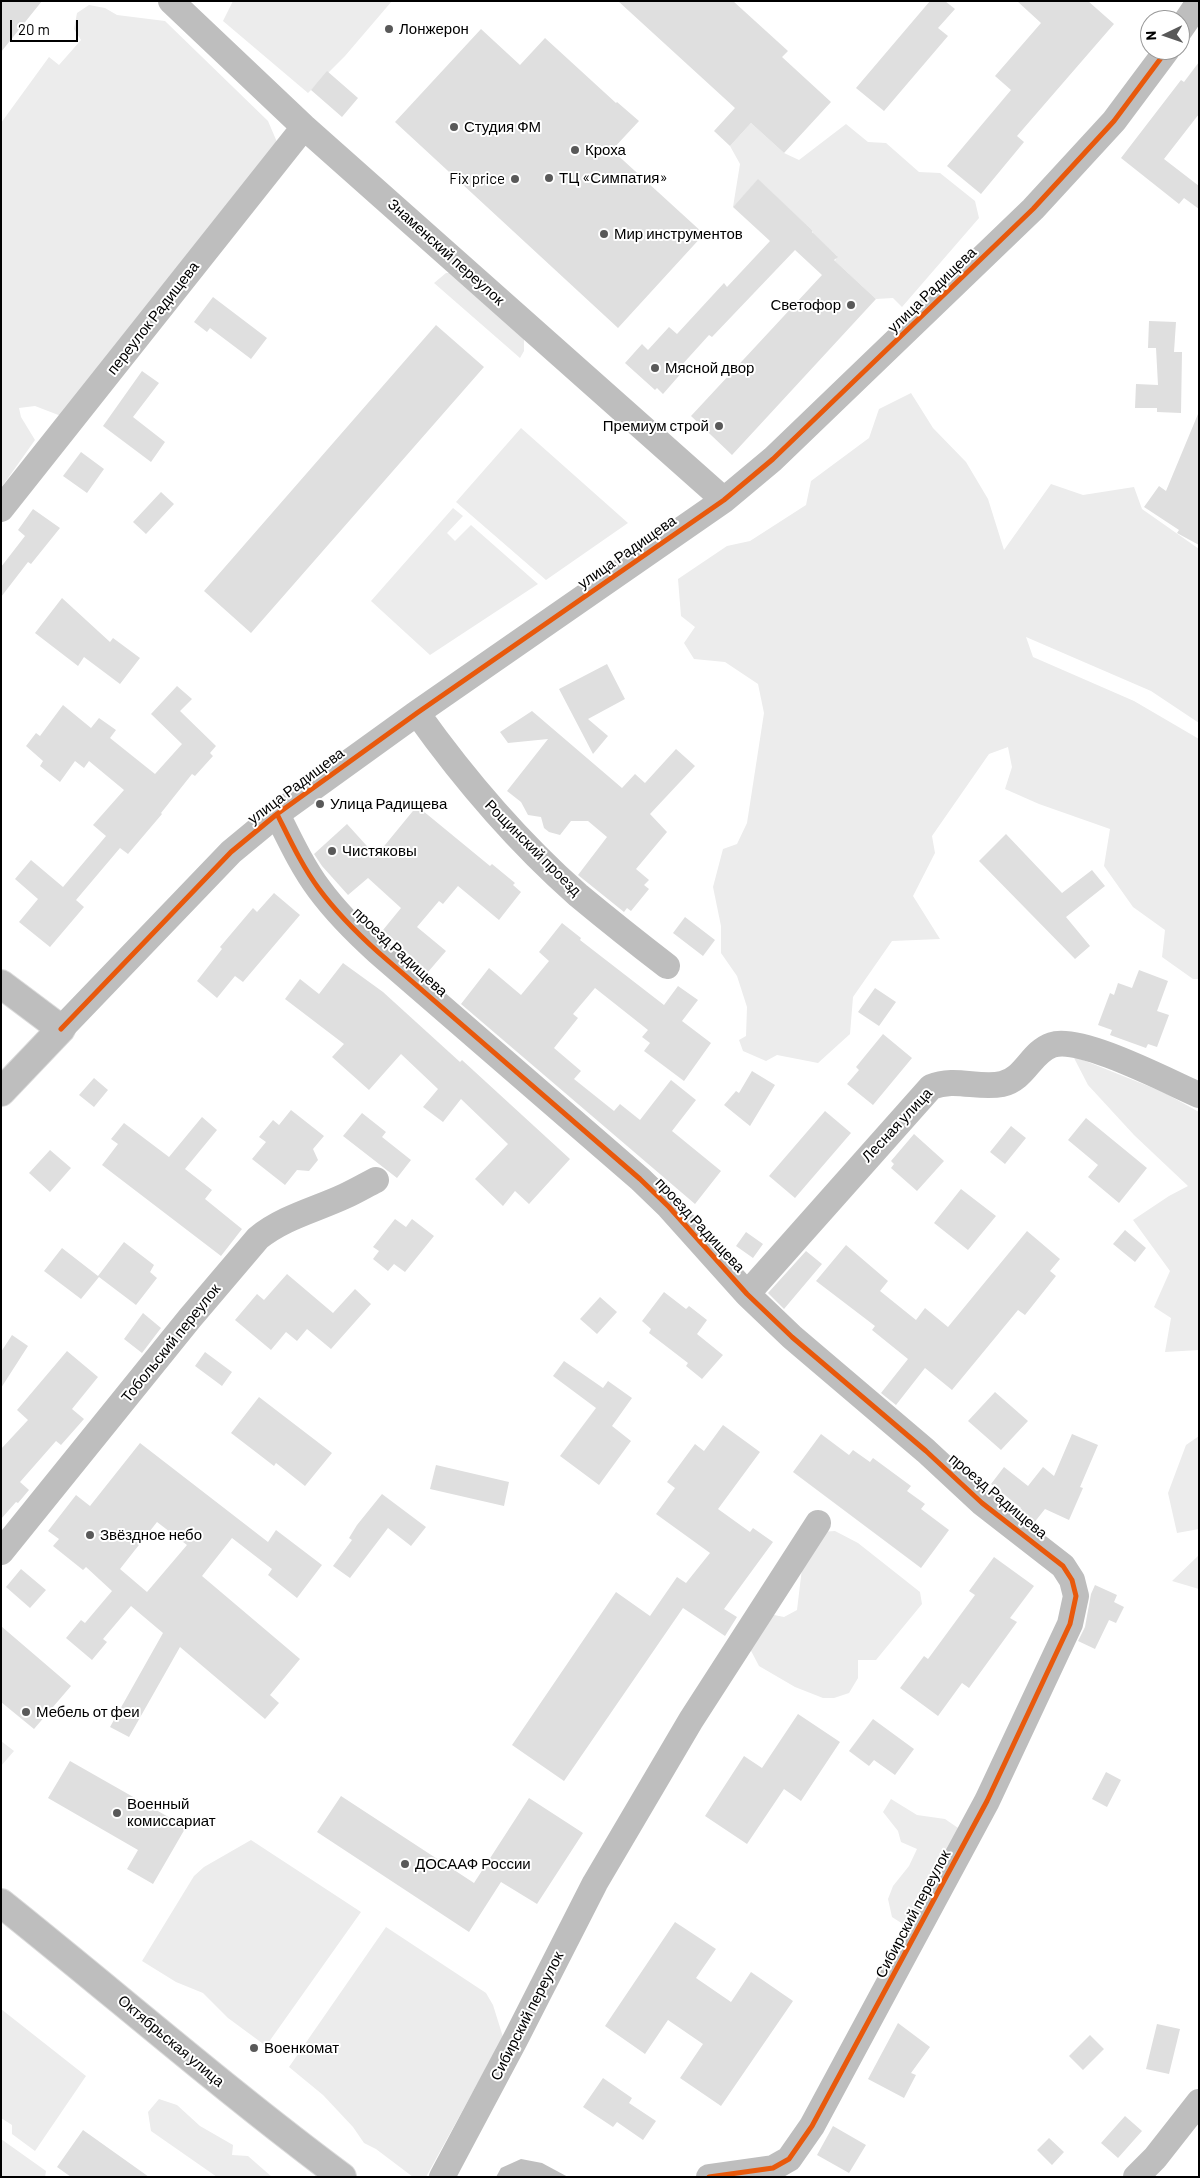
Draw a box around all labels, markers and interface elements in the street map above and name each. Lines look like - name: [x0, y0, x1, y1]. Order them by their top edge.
- scale bar: [12, 10, 80, 42]
- north arrow: [1140, 10, 1190, 60]
- text: 20 m: [18, 20, 50, 38]
- place label: Лонжерон: [399, 20, 469, 38]
- marker: Лонжерон: [383, 23, 395, 35]
- text: N: [1142, 31, 1159, 41]
- place label: Студия ФМ: [464, 118, 541, 136]
- marker: Студия ФМ: [448, 121, 460, 133]
- place label: Кроха: [585, 141, 626, 159]
- marker: Кроха: [569, 144, 581, 156]
- place label: ТЦ «Симпатия»: [559, 169, 667, 187]
- place label: Fix price: [449, 170, 505, 188]
- marker: ТЦ «Симпатия»: [543, 172, 555, 184]
- marker: Fix price: [509, 173, 521, 185]
- street label: Знаменский переулок: [384, 195, 508, 309]
- place label: Мир инструментов: [614, 225, 743, 243]
- marker: Мир инструментов: [598, 228, 610, 240]
- street label: улица Радищева: [884, 243, 980, 337]
- street label: переулок Радищева: [103, 258, 203, 378]
- place label: Светофор: [770, 296, 841, 314]
- marker: Светофор: [845, 299, 857, 311]
- place label: Мясной двор: [665, 359, 754, 377]
- marker: Мясной двор: [649, 362, 661, 374]
- place label: Премиум строй: [603, 417, 709, 435]
- marker: Премиум строй: [713, 420, 725, 432]
- street label: улица Радищева: [574, 511, 680, 593]
- street label: улица Радищева: [244, 744, 348, 828]
- place label: Улица Радищева: [330, 795, 447, 813]
- street label: Рощинский проезд: [481, 796, 585, 900]
- marker: Улица Радищева: [314, 798, 326, 810]
- place label: Чистяковы: [342, 842, 417, 860]
- marker: Чистяковы: [326, 845, 338, 857]
- street label: проезд Радищева: [349, 904, 451, 1000]
- street label: Лесная улица: [858, 1084, 936, 1166]
- street label: проезд Радищева: [652, 1174, 748, 1276]
- street label: Тобольский переулок: [118, 1280, 224, 1406]
- street label: проезд Радищева: [945, 1450, 1051, 1542]
- place label: Звёздное небо: [100, 1526, 202, 1544]
- marker: Звёздное небо: [84, 1529, 96, 1541]
- place label: Мебель от феи: [36, 1703, 140, 1721]
- marker: Мебель от феи: [20, 1706, 32, 1718]
- place label: Военный комиссариат: [127, 1795, 216, 1830]
- marker: Военный комиссариат: [111, 1807, 123, 1819]
- street label: Сибирский переулок: [872, 1847, 954, 1981]
- place label: ДОСААФ России: [415, 1855, 531, 1873]
- marker: ДОСААФ России: [399, 1858, 411, 1870]
- street label: Сибирский переулок: [487, 1949, 567, 2083]
- street label: Октябрьская улица: [114, 1991, 228, 2091]
- place label: Военкомат: [264, 2039, 339, 2057]
- marker: Военкомат: [248, 2042, 260, 2054]

